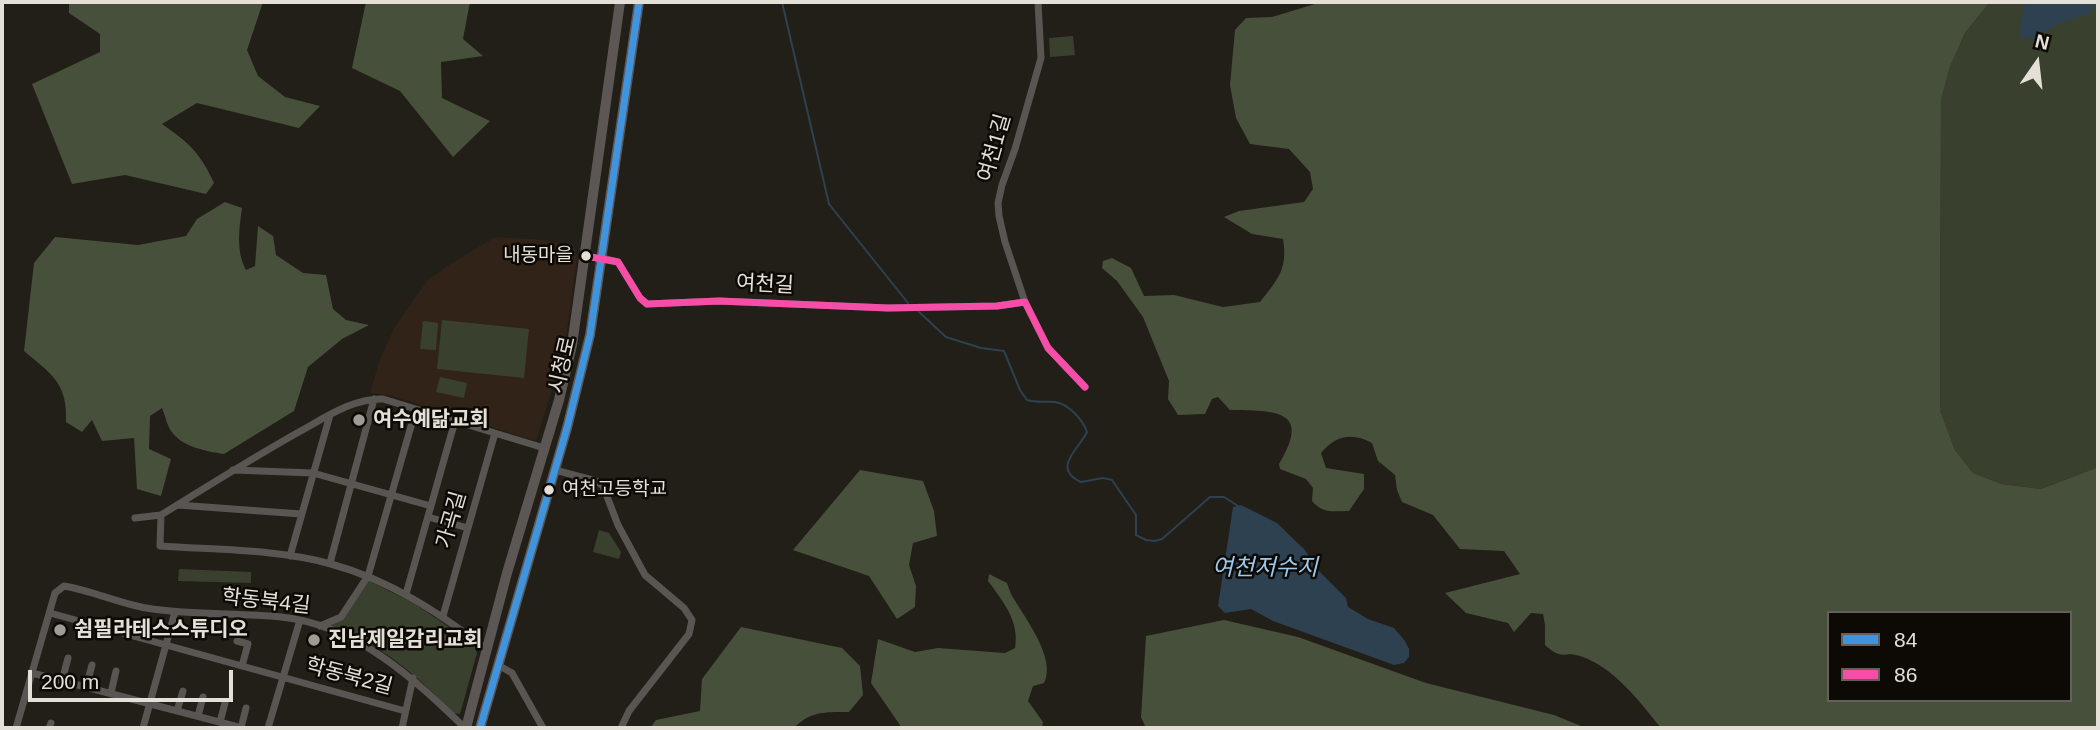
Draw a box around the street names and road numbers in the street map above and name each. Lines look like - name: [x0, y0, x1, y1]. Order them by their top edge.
- street label: 여천1길: [973, 111, 1017, 185]
- street label: 여천길: [735, 271, 795, 299]
- street label: 시청로: [544, 334, 582, 396]
- street label: 가곡길: [432, 489, 472, 551]
- street label: 학동북4길: [220, 585, 312, 619]
- street label: 학동북2길: [303, 653, 395, 701]

